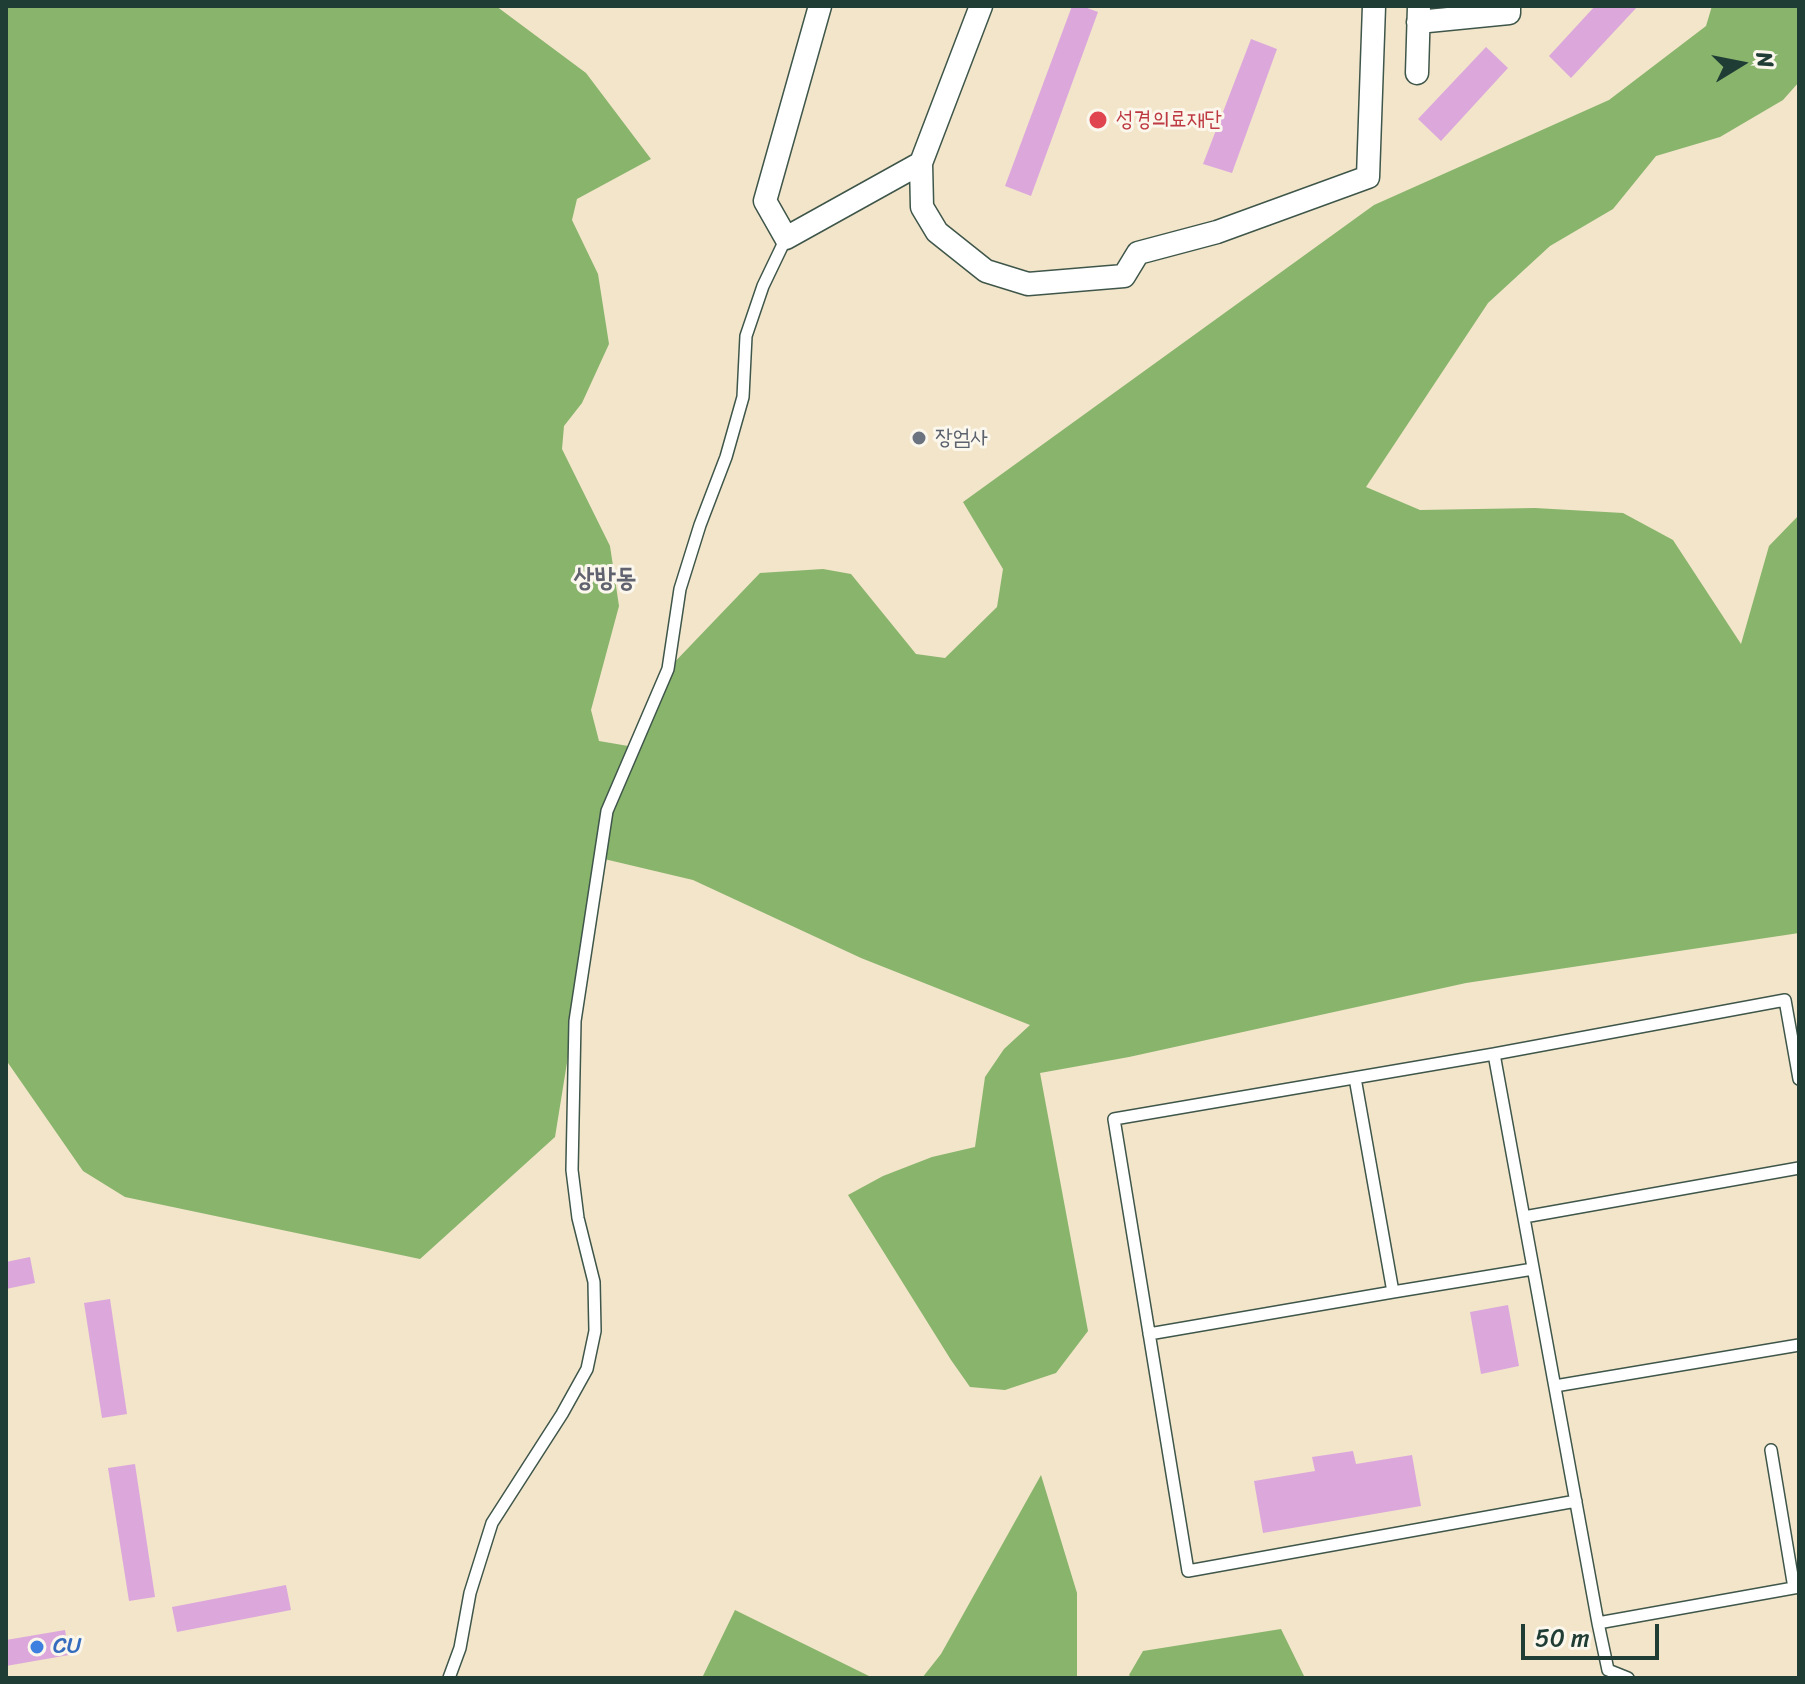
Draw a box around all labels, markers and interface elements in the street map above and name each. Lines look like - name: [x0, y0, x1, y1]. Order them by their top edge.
- north arrow: [1701, 24, 1781, 104]
- text: N: [1745, 49, 1786, 71]
- place label: 성경의료재단: [1116, 107, 1222, 133]
- marker: 성경의료재단: [1087, 109, 1109, 131]
- place label: 장엄사: [935, 425, 988, 451]
- marker: 장엄사: [910, 429, 928, 447]
- district label: 상방동: [574, 563, 636, 595]
- scale bar: [1525, 1608, 1663, 1658]
- text: 50 m: [1535, 1617, 1590, 1659]
- place label: CU: [53, 1634, 81, 1660]
- marker: CU: [28, 1638, 46, 1656]

